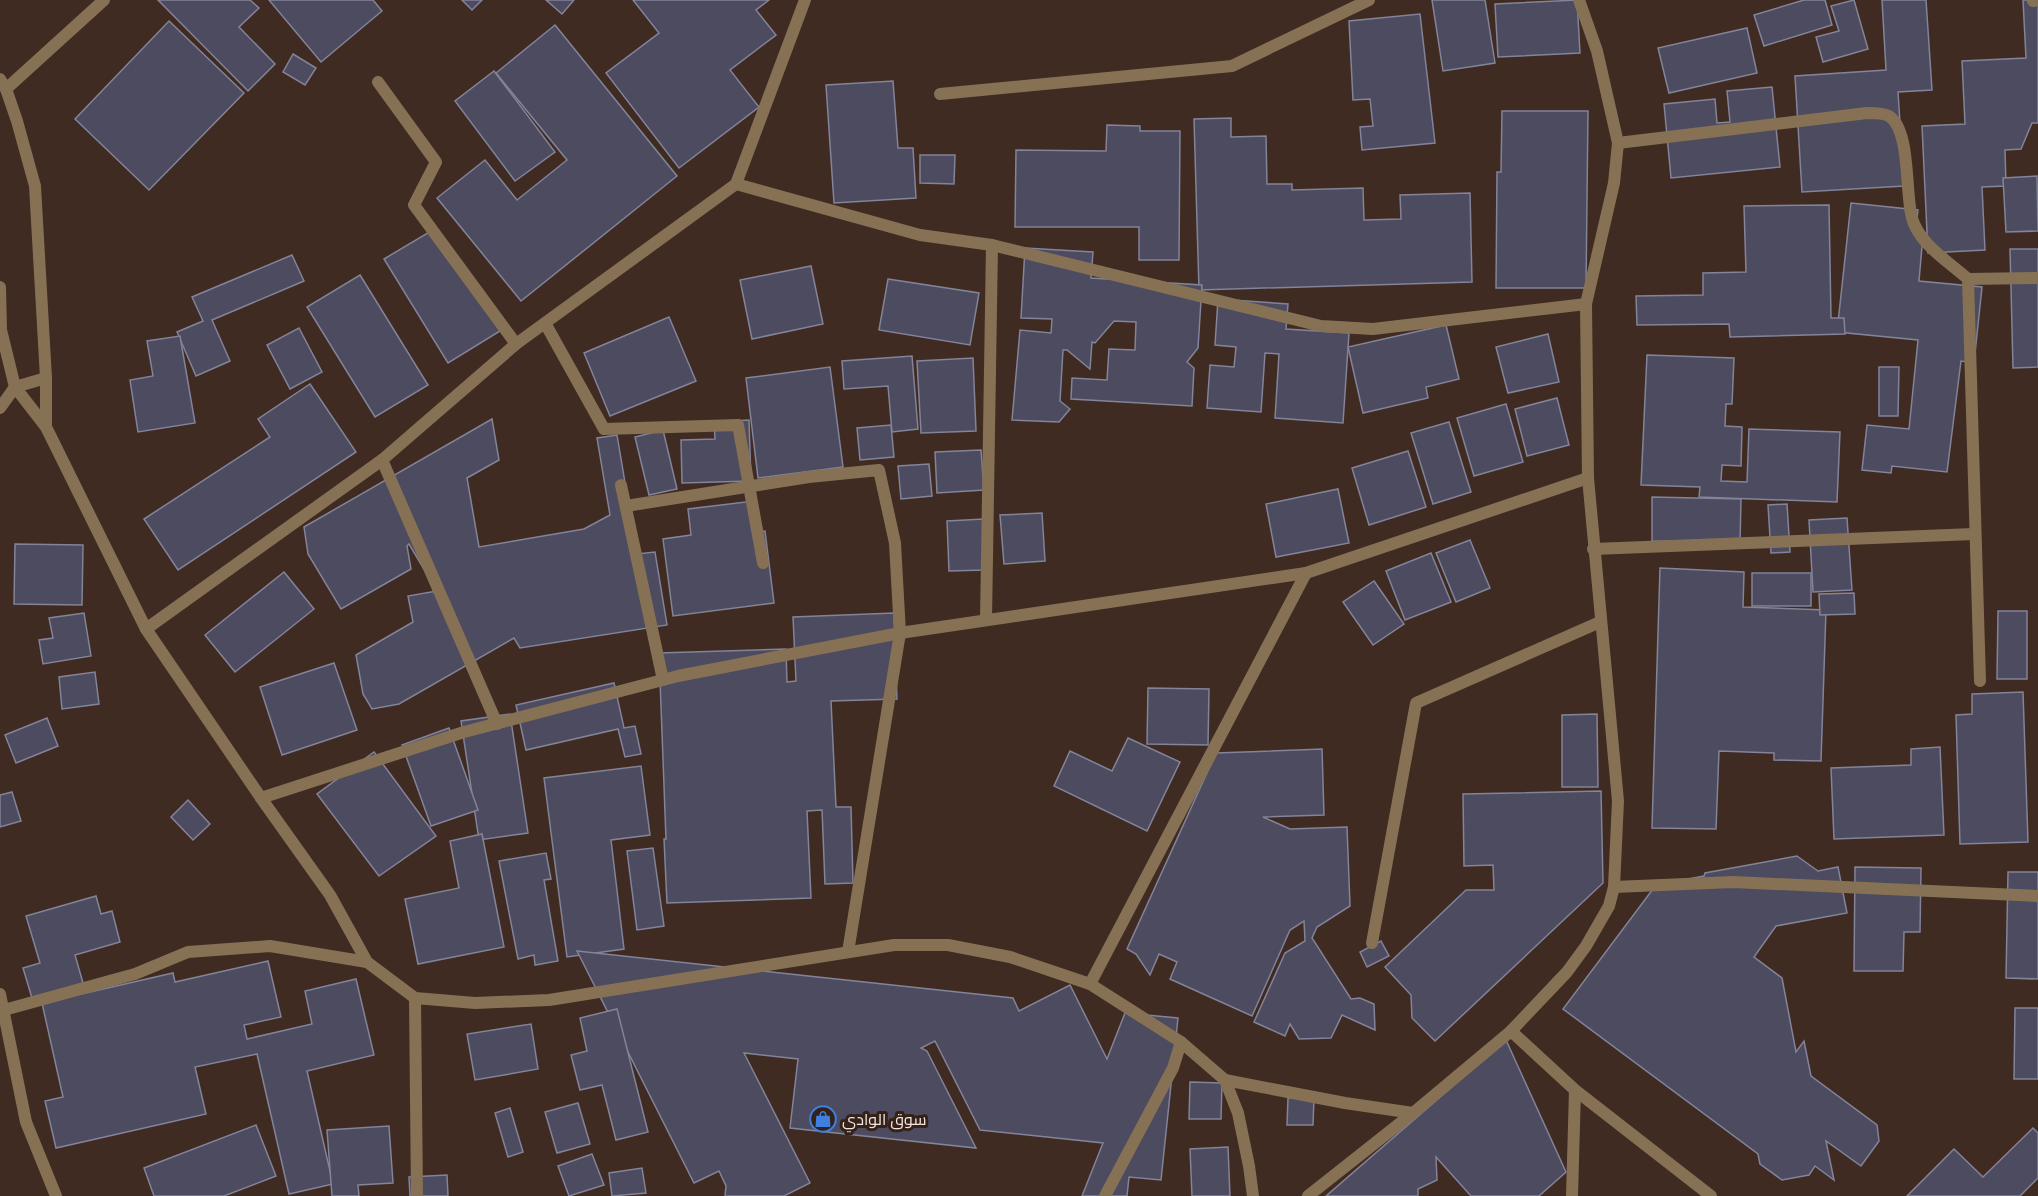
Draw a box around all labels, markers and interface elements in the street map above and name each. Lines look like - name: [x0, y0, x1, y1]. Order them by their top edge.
- shop icon: سوق الوادي: [808, 1104, 838, 1134]
- place label: سوق الوادي: [842, 1110, 927, 1133]

